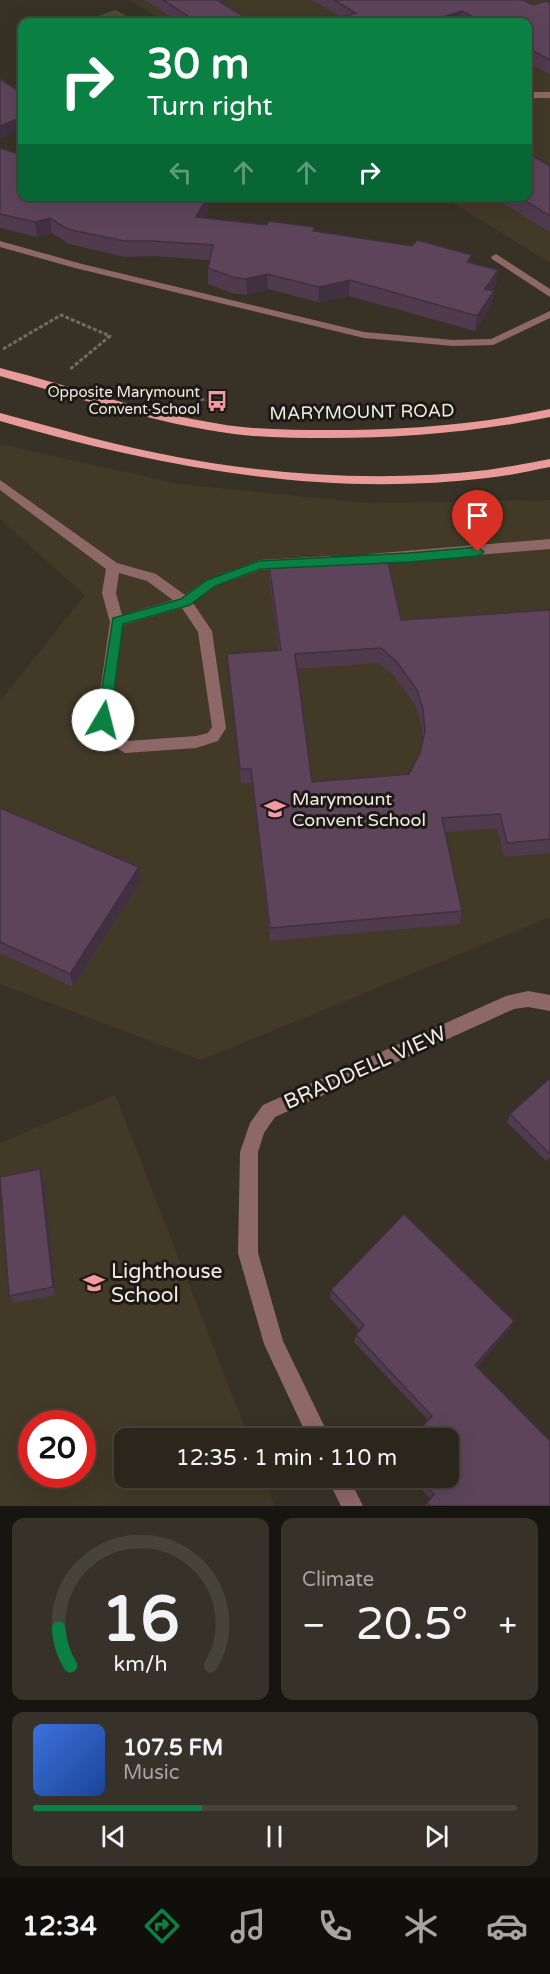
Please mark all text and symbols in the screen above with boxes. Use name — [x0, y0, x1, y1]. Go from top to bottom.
text: 30 m — [147, 39, 249, 90]
icon: right — [48, 42, 126, 120]
text: Turn right — [147, 90, 273, 123]
icon: left — [164, 156, 197, 189]
icon: ahead — [227, 156, 260, 189]
icon: ahead — [290, 156, 323, 189]
icon: right — [353, 156, 386, 189]
place label: Opposite Marymount Convent School — [48, 383, 200, 418]
bus stop icon: Opposite Marymount Convent School — [205, 389, 229, 413]
street label: MARYMOUNT ROAD — [269, 399, 455, 425]
pin — [452, 490, 503, 552]
icon: arrive — [461, 499, 494, 532]
position arrow — [71, 688, 135, 752]
place label: Marymount Convent School — [292, 788, 426, 831]
school or university icon: Marymount Convent School — [263, 797, 287, 821]
street label: BRADDELL VIEW — [280, 1021, 450, 1115]
place label: Lighthouse School — [111, 1259, 223, 1308]
school or university icon: Lighthouse School — [82, 1271, 106, 1295]
speed limit sign: 20 — [18, 1410, 96, 1488]
text: 12:35 · 1 min · 110 m — [176, 1445, 397, 1471]
text: Climate — [302, 1568, 374, 1592]
text: 16 — [101, 1583, 180, 1658]
text: 20.5° — [356, 1598, 468, 1652]
text: − — [302, 1606, 326, 1645]
text: + — [498, 1606, 517, 1645]
text: km/h — [114, 1651, 167, 1677]
text: 107.5 FM — [123, 1735, 223, 1761]
text: Music — [123, 1761, 179, 1785]
icon: previous — [97, 1820, 130, 1853]
icon: pause — [258, 1820, 291, 1853]
icon: next — [420, 1820, 453, 1853]
icon: directions — [141, 1905, 183, 1947]
icon: music — [227, 1905, 269, 1947]
icon: phone — [314, 1905, 356, 1947]
icon: climate — [400, 1905, 442, 1947]
icon: car — [486, 1905, 528, 1947]
text: 12:34 — [22, 1910, 97, 1943]

